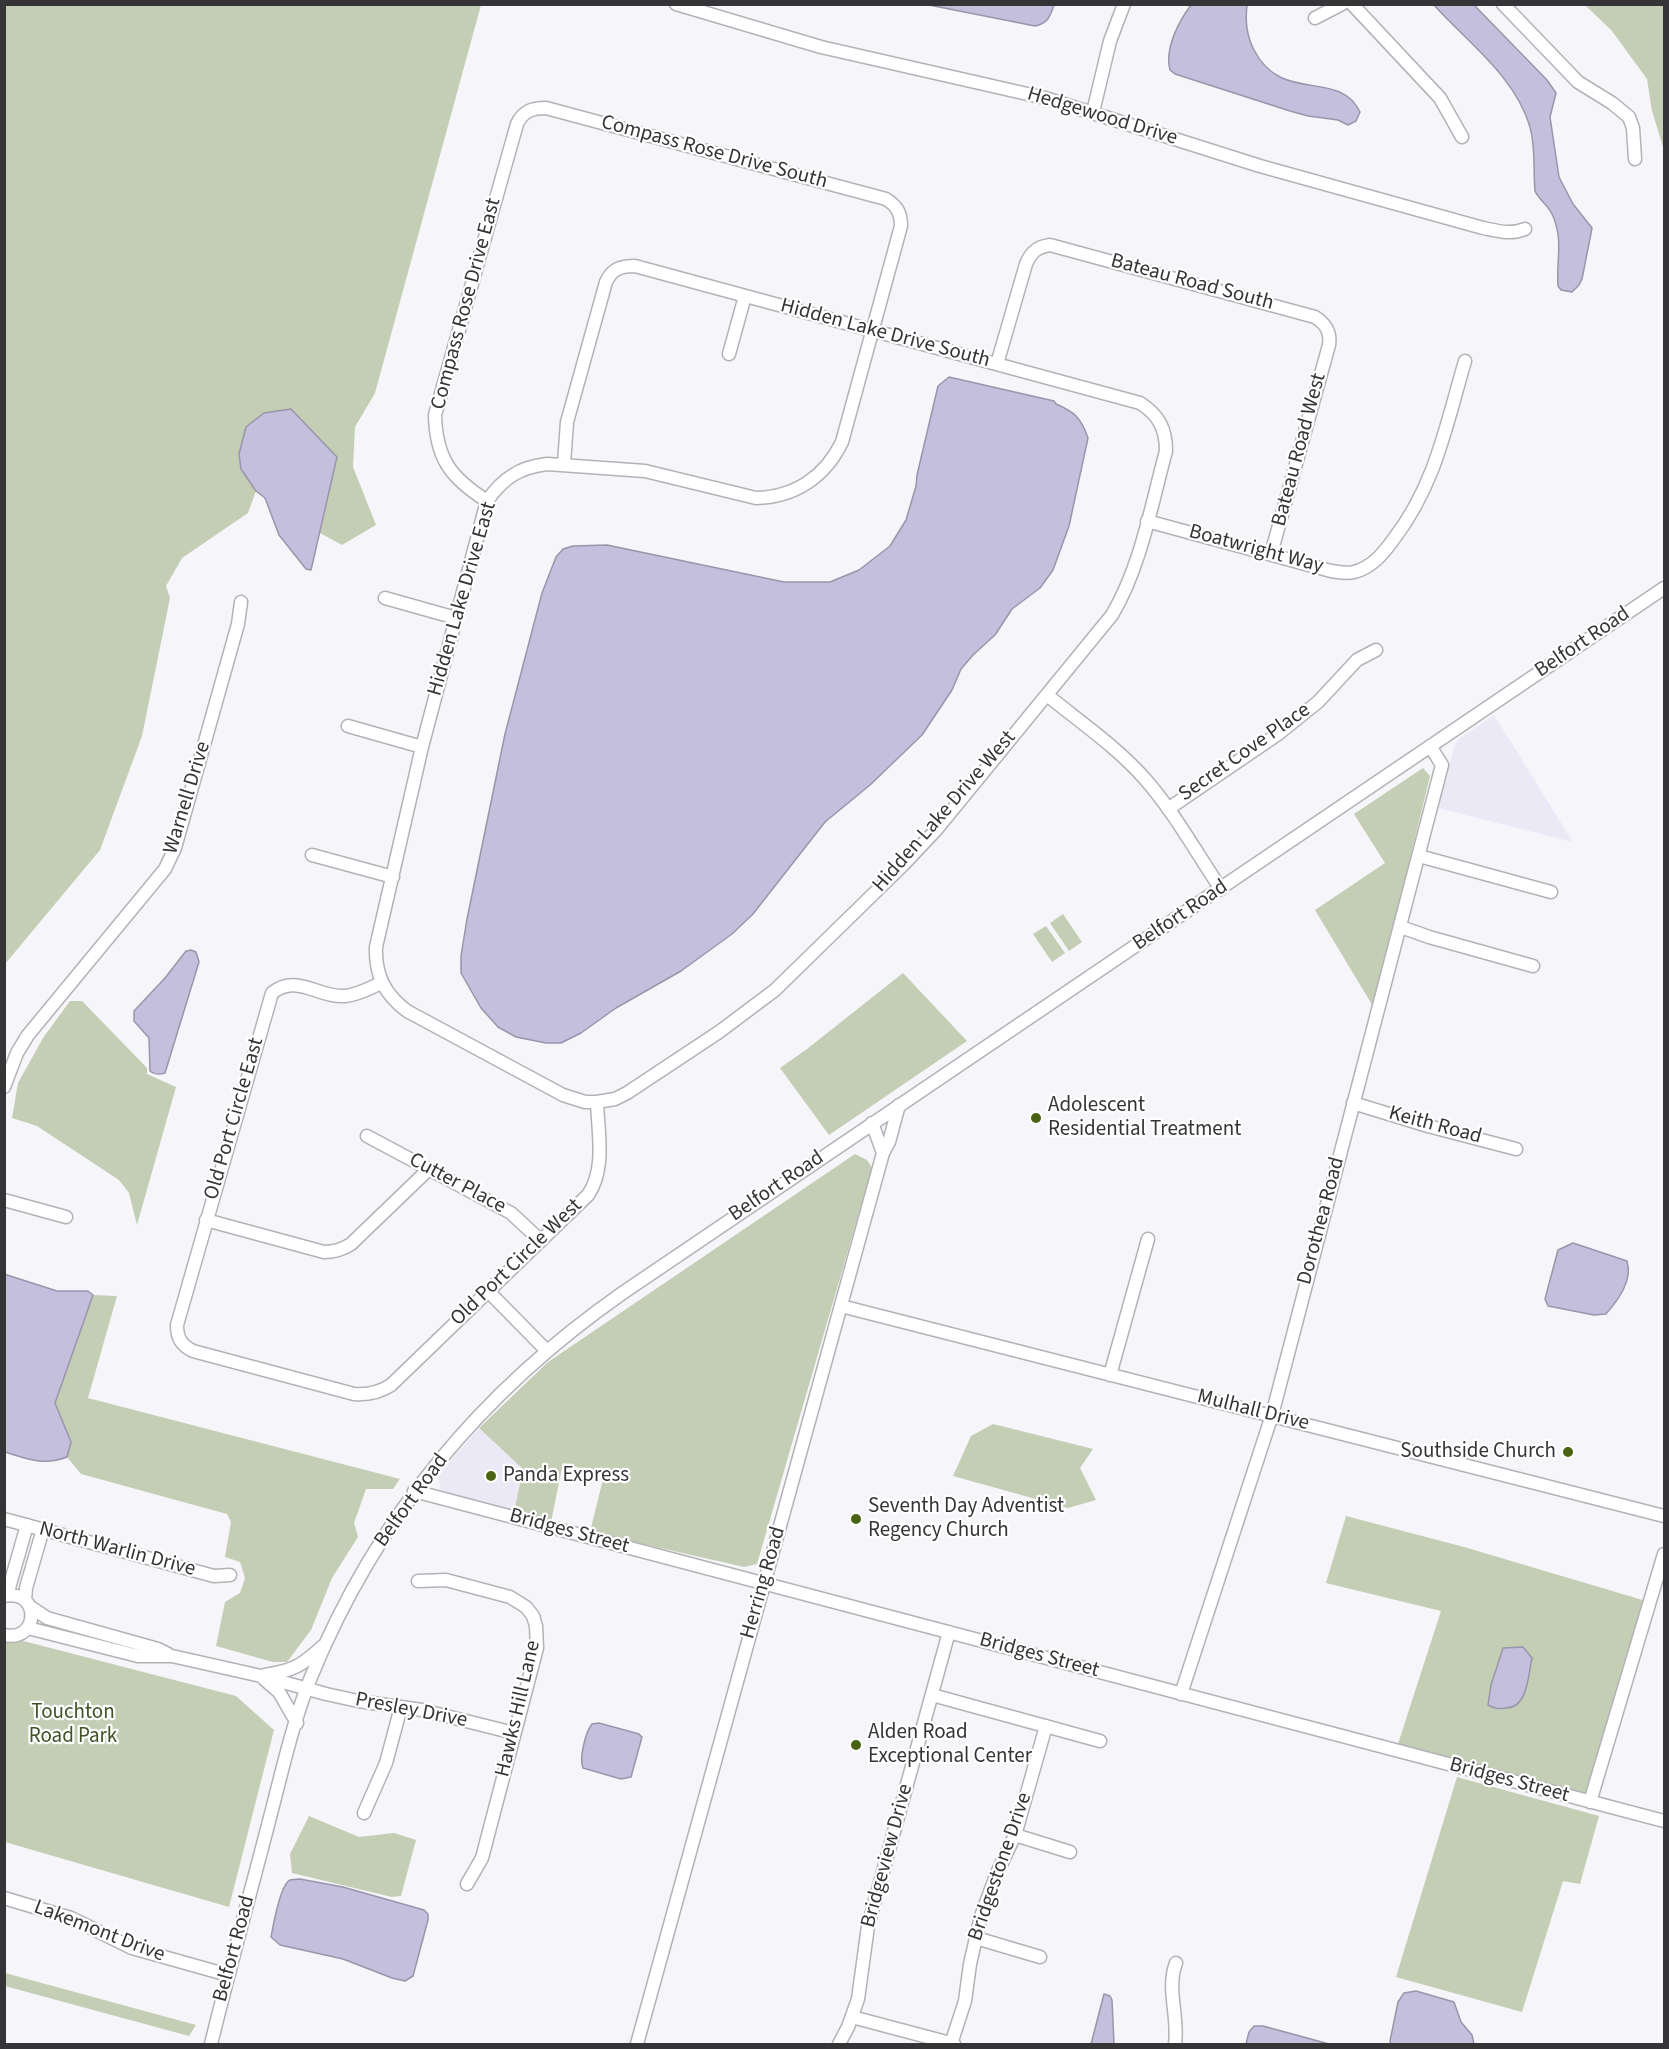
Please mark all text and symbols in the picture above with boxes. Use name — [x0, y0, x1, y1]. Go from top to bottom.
street label: Hedgewood Drive — [1024, 82, 1180, 152]
street label: Compass Rose Drive South — [598, 111, 830, 195]
street label: Compass Rose Drive East — [427, 196, 507, 412]
street label: Bateau Road South — [1108, 249, 1276, 317]
street label: Hidden Lake Drive South — [777, 294, 993, 374]
street label: Bateau Road West — [1267, 371, 1333, 529]
street label: Hidden Lake Drive East — [423, 499, 503, 699]
street label: Boatwright Way — [1186, 520, 1326, 580]
street label: Belfort Road — [1531, 602, 1635, 684]
street label: Secret Cove Place — [1174, 698, 1316, 808]
street label: Hidden Lake Drive West — [868, 726, 1022, 898]
street label: Warnell Drive — [159, 739, 217, 857]
street label: Belfort Road — [1129, 875, 1233, 957]
street label: Old Port Circle East — [200, 1035, 270, 1203]
place label: Adolescent Residential Treatment — [1048, 1093, 1241, 1143]
street label: Keith Road — [1386, 1101, 1484, 1151]
marker: Adolescent Residential Treatment — [1029, 1111, 1043, 1125]
street label: Belfort Road — [725, 1146, 829, 1228]
street label: Cutter Place — [404, 1148, 510, 1220]
street label: Dorothea Road — [1293, 1155, 1351, 1287]
street label: Old Port Circle West — [446, 1194, 588, 1332]
street label: Mulhall Drive — [1194, 1385, 1312, 1437]
place label: Southside Church — [1400, 1439, 1556, 1465]
marker: Southside Church — [1561, 1445, 1575, 1459]
street label: Belfort Road — [370, 1449, 454, 1553]
place label: Panda Express — [503, 1463, 629, 1489]
marker: Panda Express — [484, 1469, 498, 1483]
place label: Seventh Day Adventist Regency Church — [868, 1494, 1064, 1544]
street label: Bridges Street — [506, 1504, 632, 1560]
marker: Seventh Day Adventist Regency Church — [849, 1512, 863, 1526]
street label: North Warlin Drive — [36, 1517, 198, 1583]
street label: Herring Road — [736, 1524, 792, 1642]
street label: Bridges Street — [976, 1628, 1102, 1684]
street label: Hawks Hill Lane — [491, 1638, 547, 1780]
street label: Presley Drive — [353, 1688, 469, 1734]
park label: Touchton Road Park — [29, 1700, 117, 1750]
place label: Alden Road Exceptional Center — [868, 1720, 1032, 1770]
marker: Alden Road Exceptional Center — [849, 1738, 863, 1752]
street label: Bridges Street — [1446, 1753, 1572, 1809]
street label: Bridgeview Drive — [857, 1781, 919, 1931]
street label: Bridgestone Drive — [964, 1789, 1038, 1945]
street label: Belfort Road — [209, 1893, 261, 2005]
street label: Lakemont Drive — [30, 1895, 168, 1969]

